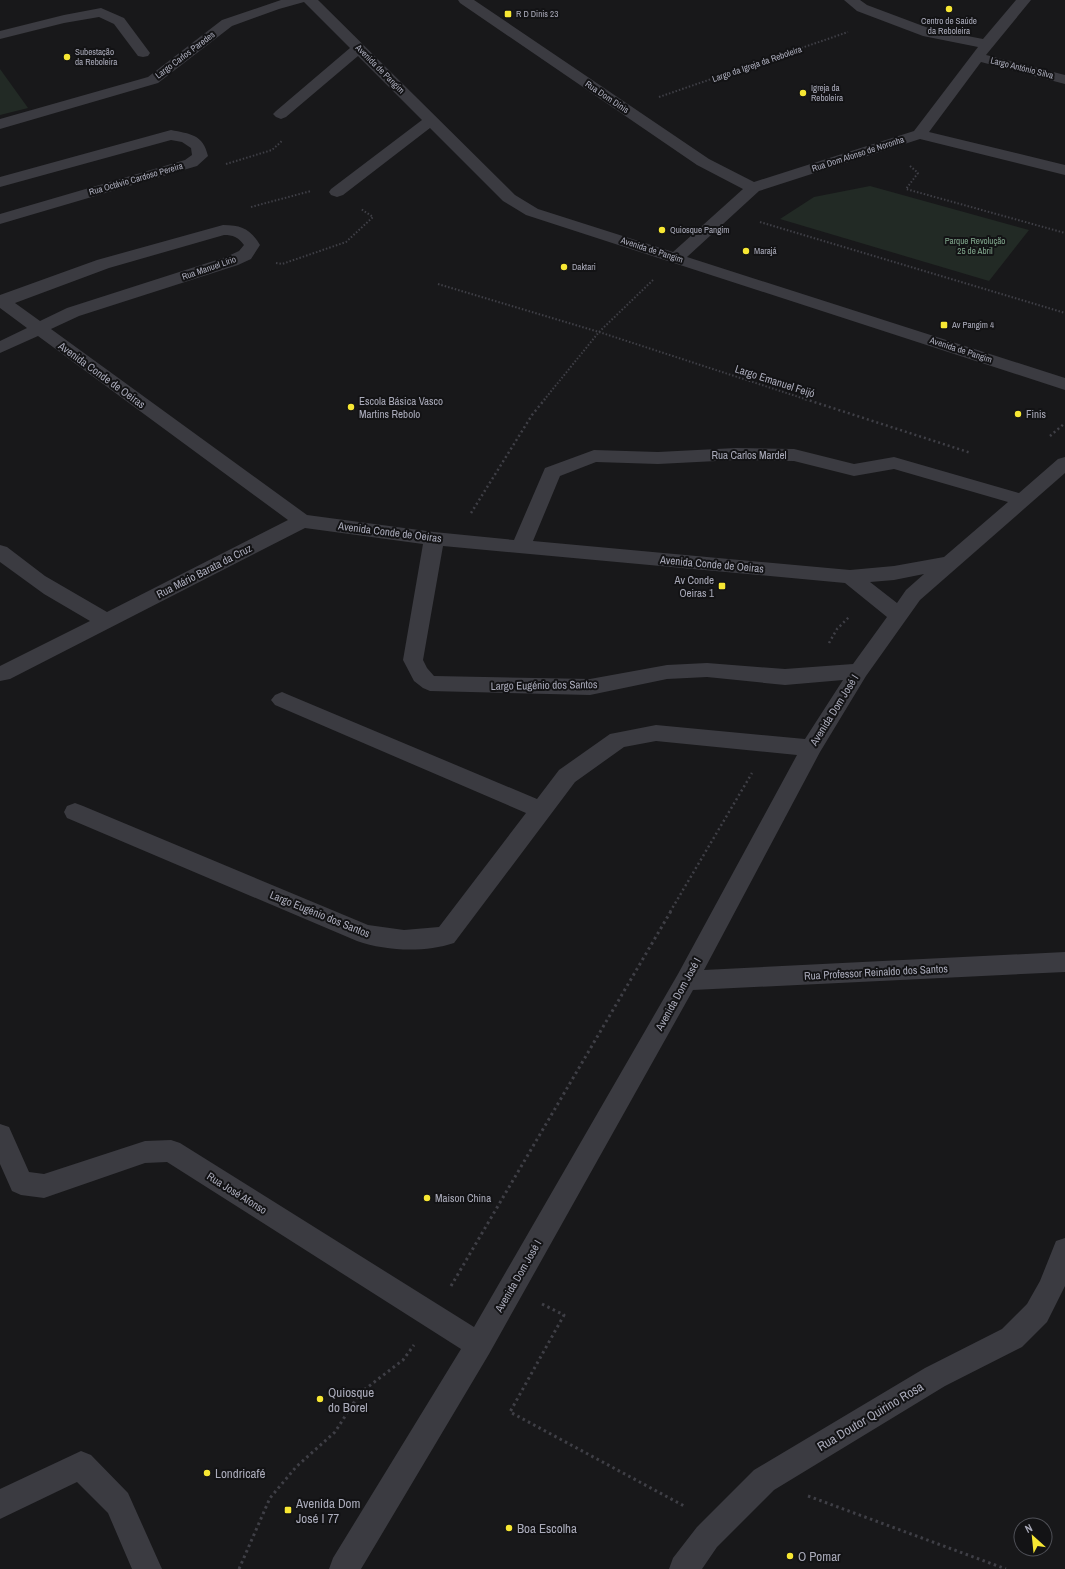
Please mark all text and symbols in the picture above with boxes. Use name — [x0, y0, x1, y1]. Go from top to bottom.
marker: Centro de Saúde da Reboleira — [944, 4, 954, 14]
place label: R D Dinis 23 — [516, 8, 558, 20]
marker: R D Dinis 23 — [503, 9, 513, 19]
place label: Centro de Saúde da Reboleira — [921, 15, 977, 37]
street label: Largo Carlos Paredes — [153, 28, 218, 81]
street label: Avenida de Pangim — [352, 41, 407, 96]
street label: Largo da Igreja da Reboleira — [711, 43, 803, 85]
place label: Subestação da Reboleira — [75, 46, 117, 68]
marker: Subestação da Reboleira — [62, 52, 72, 62]
street label: Largo António Silva — [989, 54, 1055, 82]
street label: Rua Dom Dinis — [583, 78, 632, 116]
place label: Igreja da Reboleira — [811, 82, 843, 104]
marker: Igreja da Reboleira — [798, 88, 808, 98]
street label: Rua Dom Afonso de Noronha — [810, 133, 906, 175]
street label: Rua Octávio Cardoso Pereira — [88, 160, 184, 198]
place label: Quiosque Pangim — [670, 224, 730, 236]
marker: Quiosque Pangim — [657, 225, 667, 235]
street label: Avenida de Pangim — [618, 234, 685, 266]
park label: Parque Revolução 25 de Abril — [945, 235, 1005, 257]
place label: Marajá — [754, 245, 777, 257]
marker: Marajá — [741, 246, 751, 256]
street label: Rua Manuel Lírio — [180, 253, 238, 283]
place label: Daktari — [572, 261, 596, 273]
marker: Daktari — [559, 262, 569, 272]
place label: Av Pangim 4 — [951, 319, 994, 331]
marker: Av Pangim 4 — [939, 320, 949, 330]
street label: Avenida de Pangim — [927, 334, 994, 366]
street label: Avenida Conde de Oeiras — [55, 338, 149, 412]
street label: Largo Emanuel Feijó — [733, 361, 817, 401]
place label: Escola Básica Vasco Martins Rebolo — [359, 394, 443, 421]
marker: Escola Básica Vasco Martins Rebolo — [346, 402, 356, 412]
place label: Finis — [1026, 407, 1047, 421]
marker: Finis — [1013, 409, 1023, 419]
street label: Rua Carlos Mardel — [711, 448, 787, 462]
street label: Avenida Conde de Oeiras — [336, 519, 443, 545]
street label: Rua Mário Barata da Cruz — [154, 541, 255, 601]
street label: Avenida Conde de Oeiras — [659, 552, 765, 576]
place label: Av Conde Oeiras 1 — [674, 573, 714, 600]
marker: Av Conde Oeiras 1 — [717, 581, 727, 591]
street label: Avenida Dom José I — [806, 672, 861, 749]
street label: Largo Eugénio dos Santos — [490, 677, 598, 693]
street label: Largo Eugénio dos Santos — [268, 888, 373, 941]
street label: Avenida Dom José I — [652, 955, 704, 1034]
street label: Rua Professor Reinaldo dos Santos — [804, 961, 949, 983]
street label: Rua José Afonso — [204, 1169, 270, 1217]
place label: Maison China — [435, 1191, 491, 1205]
marker: Maison China — [422, 1193, 432, 1203]
street label: Avenida Dom José I — [491, 1237, 544, 1315]
street label: Rua Doutor Quirino Rosa — [814, 1378, 927, 1455]
place label: Quiosque do Borel — [328, 1384, 374, 1416]
marker: Quiosque do Borel — [315, 1394, 325, 1404]
place label: Londricafé — [215, 1465, 265, 1482]
marker: Londricafé — [202, 1468, 212, 1478]
place label: Avenida Dom José I 77 — [295, 1495, 361, 1527]
marker: Avenida Dom José I 77 — [283, 1505, 293, 1515]
north arrow — [1013, 1517, 1053, 1557]
place label: Boa Escolha — [517, 1520, 577, 1537]
text: N — [1022, 1520, 1035, 1536]
marker: Boa Escolha — [504, 1523, 514, 1533]
place label: O Pomar — [798, 1548, 841, 1565]
marker: O Pomar — [785, 1551, 795, 1561]

